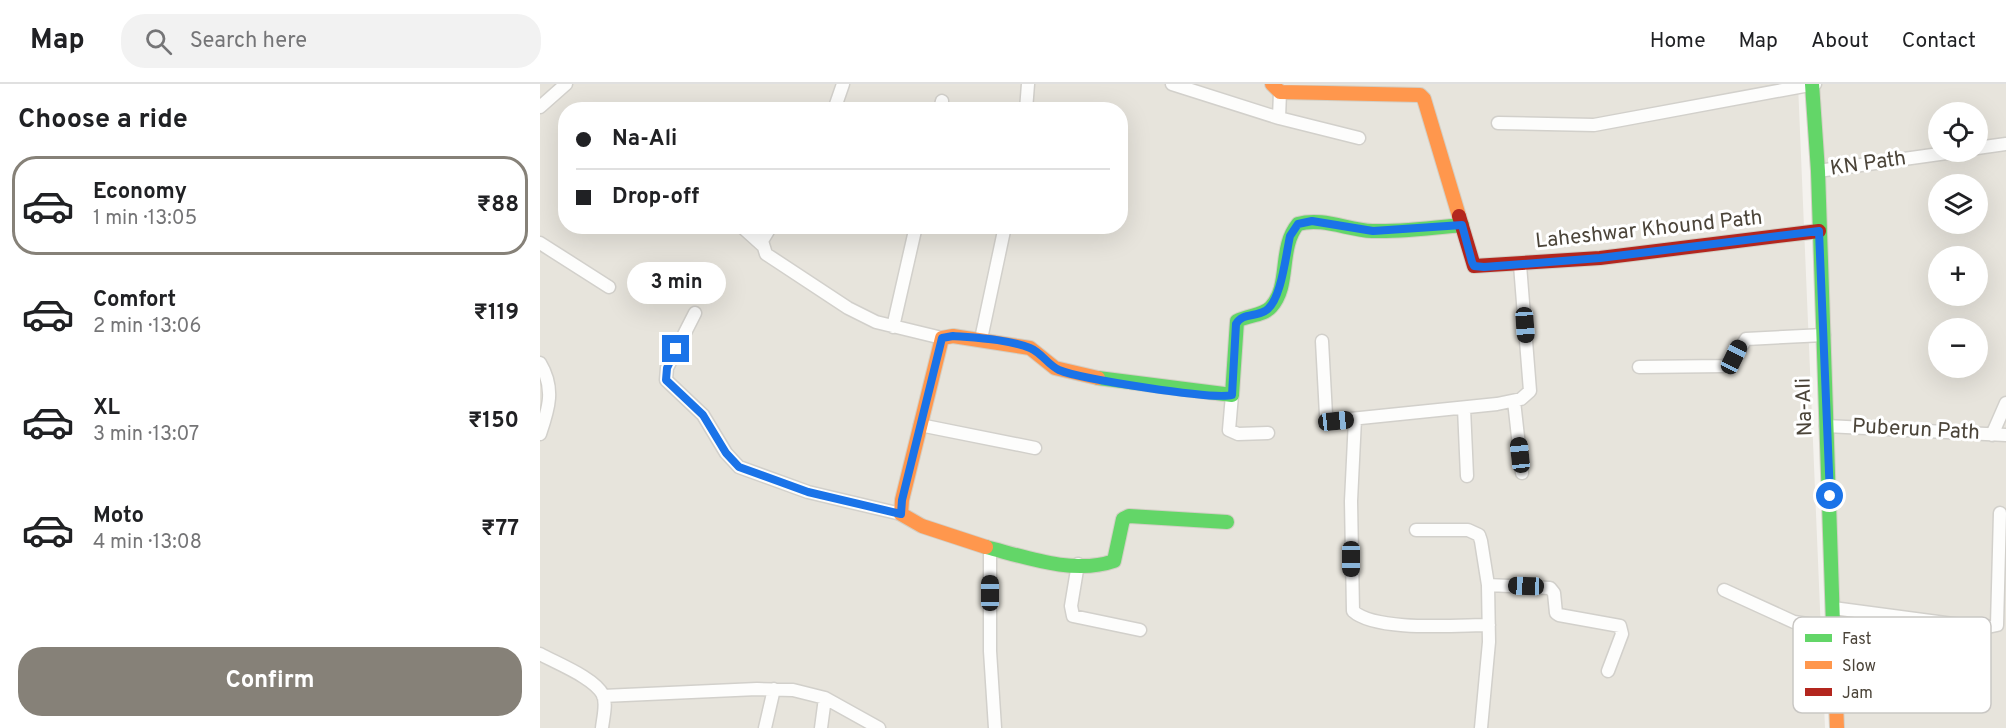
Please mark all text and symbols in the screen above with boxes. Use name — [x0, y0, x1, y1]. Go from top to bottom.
search box — [121, 14, 541, 68]
text: Map — [30, 23, 85, 59]
icon: search — [142, 25, 175, 58]
text: Search here — [190, 28, 307, 55]
text: Home — [1650, 28, 1706, 55]
text: Map — [1739, 28, 1778, 55]
text: About — [1811, 28, 1869, 55]
text: Contact — [1902, 28, 1976, 55]
map controls — [1928, 102, 1988, 378]
button: locate — [1928, 102, 1988, 162]
text: Choose a ride — [18, 103, 188, 137]
text: Na-Ali — [612, 126, 677, 153]
street label: KN Path — [1828, 145, 1908, 183]
button: layers — [1928, 174, 1988, 234]
icon: car — [21, 179, 75, 233]
text: Economy — [93, 179, 187, 206]
text: Drop-off — [612, 184, 699, 211]
text: ₹88 — [477, 192, 519, 219]
street label: Laheshwar Khound Path — [1534, 205, 1764, 255]
text: 1 min · 13:05 — [93, 206, 197, 232]
button: + — [1928, 246, 1988, 306]
callout: 3 min — [626, 262, 726, 304]
text: 3 min — [650, 270, 703, 296]
icon: car — [21, 287, 75, 341]
text: Comfort — [93, 287, 176, 314]
text: ₹119 — [473, 300, 519, 327]
car — [1515, 306, 1535, 344]
text: 2 min · 13:06 — [93, 314, 201, 340]
button: − — [1928, 318, 1988, 378]
route end — [662, 335, 689, 362]
car — [1718, 337, 1750, 377]
street label: Na-Ali — [1790, 377, 1820, 437]
icon: car — [21, 395, 75, 449]
text: XL — [93, 395, 120, 422]
text: ₹150 — [468, 408, 519, 435]
car — [1317, 410, 1355, 432]
street label: Puberun Path — [1851, 413, 1981, 447]
text: 3 min · 13:07 — [93, 422, 199, 448]
car — [1509, 436, 1531, 474]
route start — [1816, 482, 1843, 509]
icon: car — [21, 503, 75, 557]
text: Moto — [93, 503, 144, 530]
text: ₹77 — [481, 516, 519, 543]
text: 4 min · 13:08 — [93, 530, 202, 556]
car — [1342, 541, 1360, 577]
car — [981, 575, 999, 611]
car — [1508, 576, 1544, 596]
legend — [1793, 617, 1991, 713]
text: Fast — [1842, 630, 1872, 650]
button: Confirm — [18, 647, 522, 716]
text: Slow — [1842, 657, 1876, 677]
text: Jam — [1842, 684, 1873, 704]

